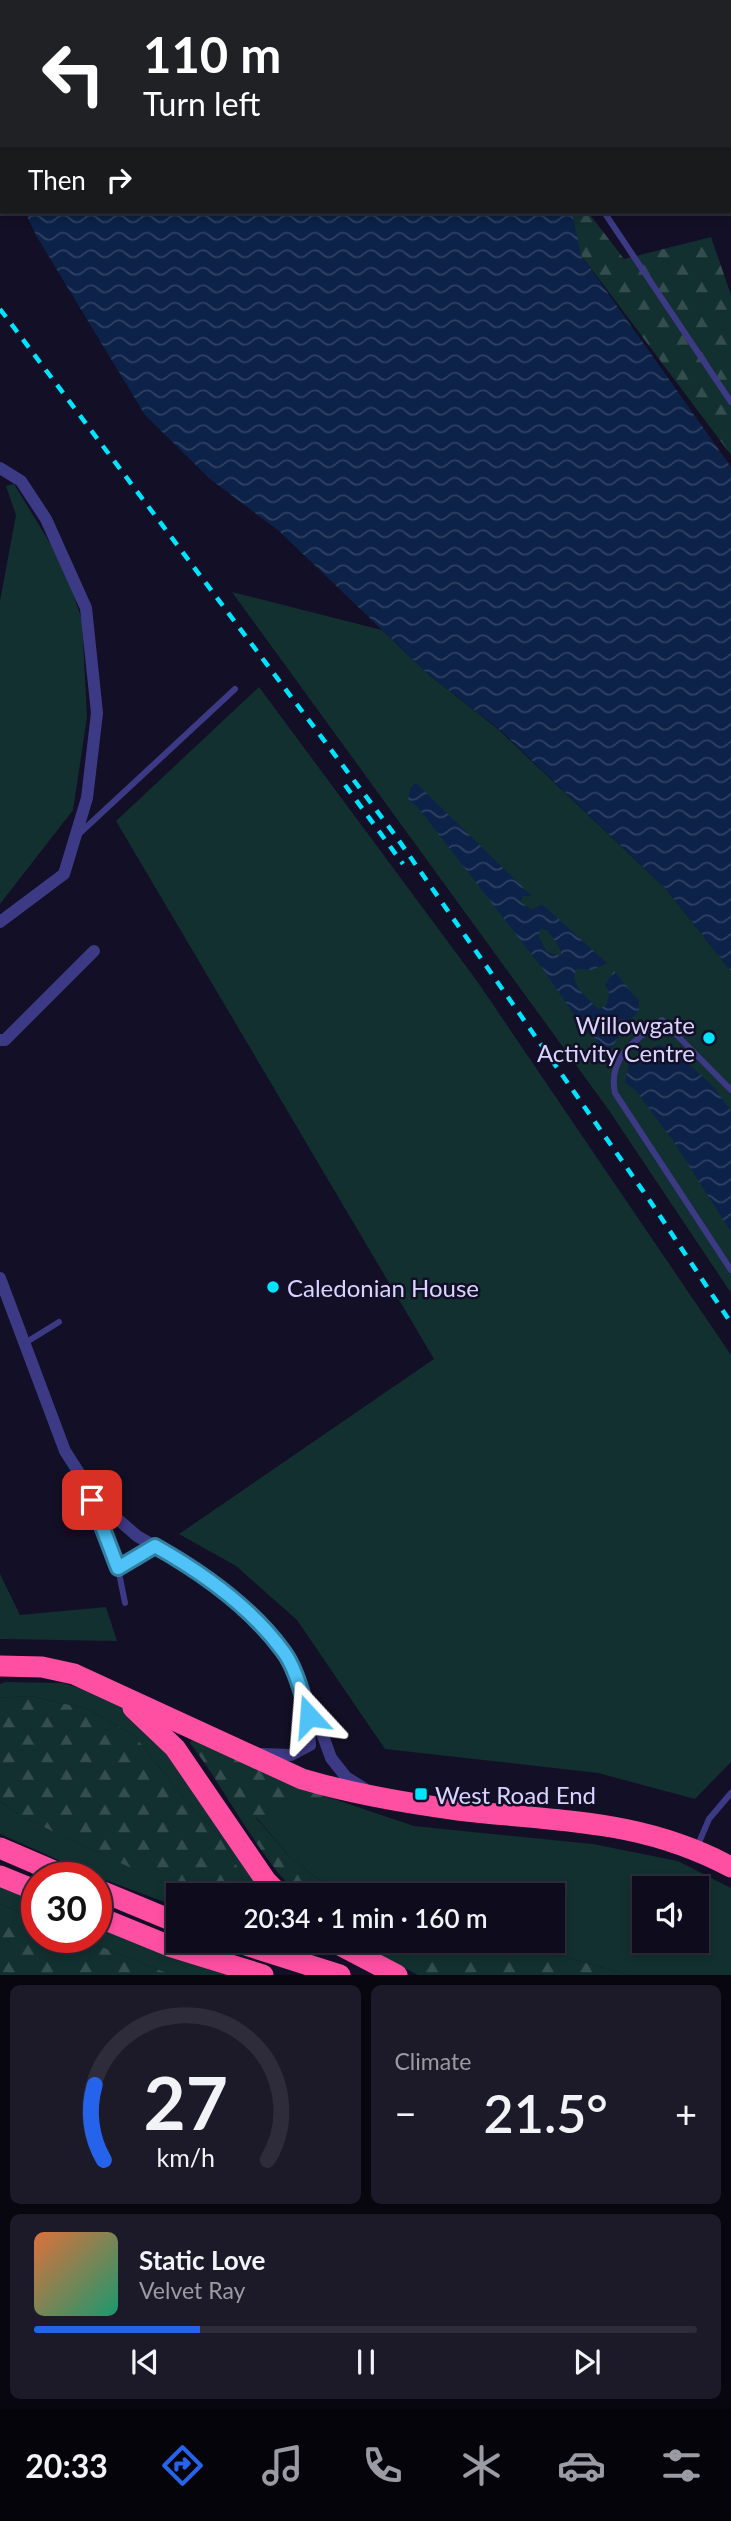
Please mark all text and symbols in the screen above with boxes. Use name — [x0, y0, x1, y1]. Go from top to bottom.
text: 110 m — [143, 25, 281, 83]
icon: left — [28, 28, 119, 119]
text: Turn left — [143, 84, 260, 123]
icon: right — [100, 161, 138, 199]
text: Then — [28, 164, 86, 196]
place label: Willowgate Activity Centre — [537, 1010, 695, 1067]
marker: Willowgate Activity Centre — [701, 1030, 717, 1046]
place label: Caledonian House — [287, 1273, 479, 1302]
marker: Caledonian House — [265, 1279, 281, 1295]
pin — [62, 1470, 122, 1530]
icon: arrive — [73, 1481, 111, 1519]
position arrow — [272, 1679, 346, 1753]
place label: West Road End — [435, 1780, 596, 1809]
marker: West Road End — [413, 1786, 429, 1802]
speed limit sign: 30 — [21, 1862, 112, 1953]
map controls — [632, 1876, 709, 1953]
button: sound — [632, 1876, 709, 1953]
text: 20:34 · 1 min · 160 m — [243, 1902, 488, 1934]
text: Climate — [395, 2047, 471, 2075]
text: 27 — [143, 2059, 227, 2147]
text: 21.5° — [484, 2082, 608, 2144]
text: − — [395, 2090, 417, 2136]
text: + — [675, 2090, 697, 2136]
text: km/h — [156, 2142, 215, 2172]
text: Static Love — [139, 2244, 266, 2276]
text: Velvet Ray — [139, 2276, 245, 2304]
icon: previous — [126, 2343, 164, 2381]
icon: pause — [347, 2343, 385, 2381]
icon: next — [568, 2343, 606, 2381]
icon: directions — [158, 2441, 207, 2490]
icon: music — [258, 2441, 307, 2490]
icon: phone — [358, 2441, 407, 2490]
icon: climate — [457, 2441, 506, 2490]
icon: car — [557, 2441, 606, 2490]
icon: filters — [657, 2441, 706, 2490]
text: 20:33 — [25, 2446, 108, 2485]

